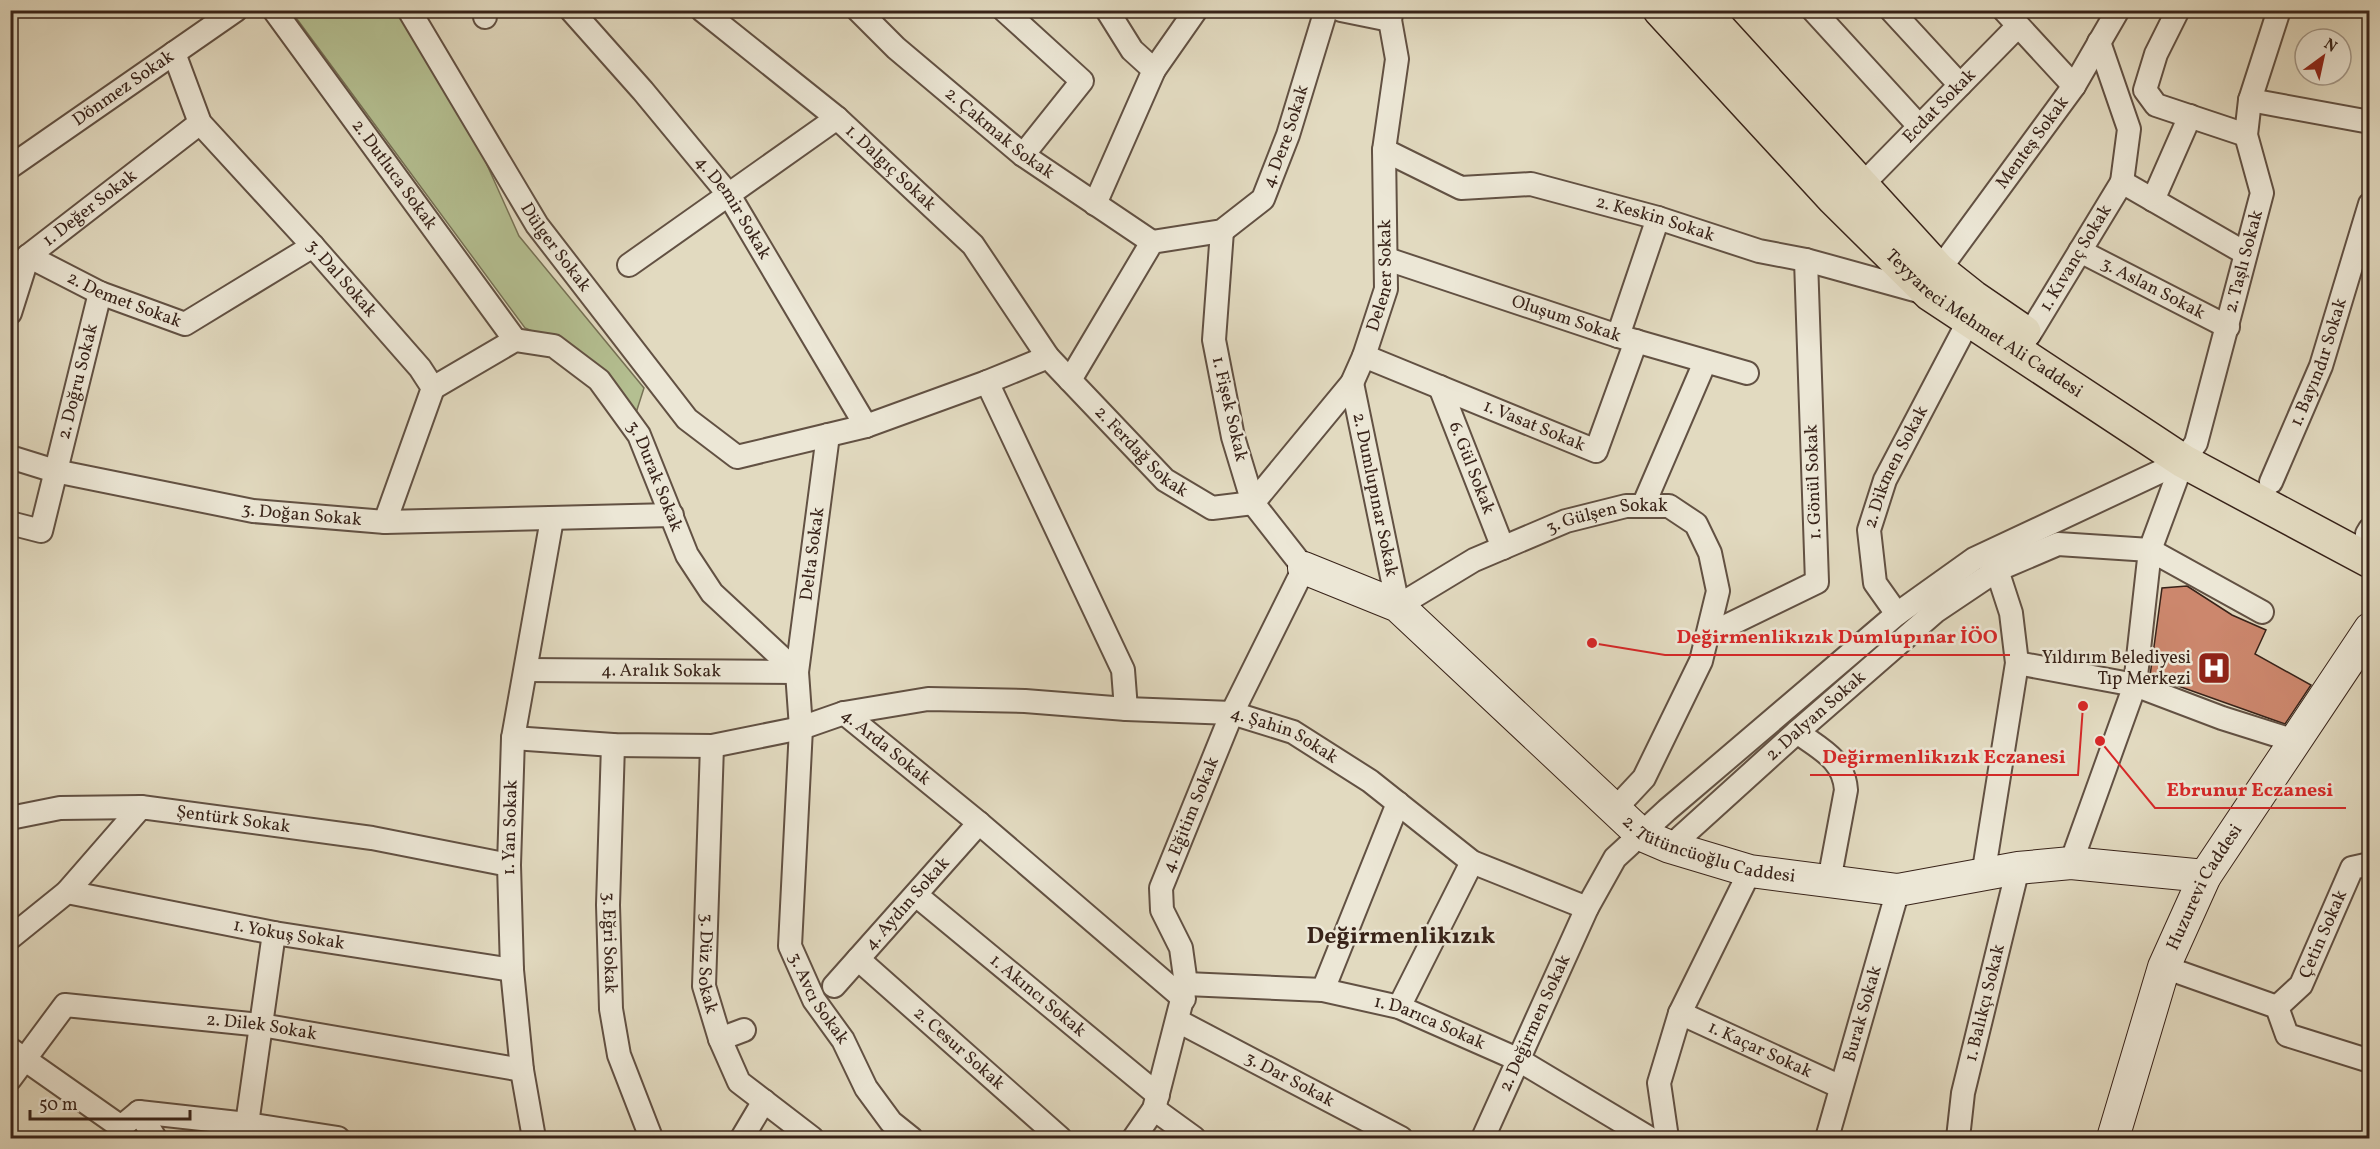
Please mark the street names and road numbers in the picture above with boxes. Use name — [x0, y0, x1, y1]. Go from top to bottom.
street label: Dönmez Sokak — [68, 44, 179, 132]
street label: Ecdat Sokak — [1897, 63, 1982, 149]
street label: 2. Çakmak Sokak — [939, 82, 1059, 185]
street label: 4. Dere Sokak — [1256, 82, 1315, 192]
street label: Menteş Sokak — [1990, 91, 2075, 194]
street label: 2. Dutluca Sokak — [346, 114, 443, 235]
street label: 1. Dalgıç Sokak — [839, 119, 942, 217]
street label: 4. Demir Sokak — [689, 150, 777, 264]
street label: 1. Değer Sokak — [37, 163, 143, 253]
street label: 2. Keskin Sokak — [1593, 189, 1718, 248]
street label: Dülger Sokak — [514, 198, 597, 297]
street label: 1. Kıvanç Sokak — [2034, 200, 2118, 316]
street label: 2. Taşlı Sokak — [2218, 207, 2269, 316]
street label: Delener Sokak — [1360, 219, 1399, 335]
street label: 3. Dal Sokak — [301, 234, 383, 323]
street label: Teyyareci Mehmet Ali Caddesi — [1880, 244, 2088, 404]
street label: 3. Aslan Sokak — [2096, 251, 2210, 326]
street label: 2. Demet Sokak — [62, 266, 185, 334]
street label: Oluşum Sokak — [1508, 289, 1625, 349]
street label: 1. Bayındır Sokak — [2284, 295, 2353, 431]
street label: 2. Doğru Sokak — [52, 321, 105, 442]
street label: 1. Fişek Sokak — [1205, 354, 1253, 464]
street label: 1. Vasat Sokak — [1479, 394, 1589, 458]
street label: 2. Ferdağ Sokak — [1088, 400, 1193, 504]
street label: 2. Dikmen Sokak — [1858, 401, 1935, 532]
street label: 2. Dumlupınar Sokak — [1346, 410, 1404, 579]
street label: 3. Durak Sokak — [620, 416, 689, 536]
street label: 6. Gül Sokak — [1442, 418, 1501, 518]
street label: 1. Gönül Sokak — [1799, 424, 1829, 540]
street label: 3. Gülşen Sokak — [1542, 493, 1668, 541]
street label: 3. Doğan Sokak — [239, 497, 363, 533]
street label: Delta Sokak — [794, 506, 831, 602]
street label: 4. Aralık Sokak — [601, 658, 721, 684]
street label: 2. Dalyan Sokak — [1760, 665, 1871, 767]
street label: 4. Şahin Sokak — [1227, 701, 1343, 770]
street label: 4. Arda Sokak — [836, 703, 936, 792]
street label: 4. Eğitim Sokak — [1156, 753, 1225, 877]
street label: 1. Yan Sokak — [496, 779, 524, 876]
street label: Şentürk Sokak — [175, 799, 292, 839]
street label: 2. Tütüncüoğlu Caddesi — [1616, 810, 1797, 889]
street label: Huzurevi Caddesi — [2161, 819, 2249, 954]
street label: 4. Aydın Sokak — [859, 851, 956, 956]
street label: Çetin Sokak — [2293, 886, 2354, 982]
street label: 3. Eğri Sokak — [595, 892, 623, 994]
street label: 1. Yokuş Sokak — [231, 913, 347, 956]
street label: 3. Düz Sokak — [692, 913, 724, 1017]
street label: 1. Balıkçı Sokak — [1959, 941, 2011, 1064]
street label: 1. Akıncı Sokak — [984, 948, 1092, 1043]
street label: 3. Avcı Sokak — [782, 949, 855, 1050]
street label: 2. Değirmen Sokak — [1493, 950, 1577, 1096]
street label: Burak Sokak — [1837, 963, 1888, 1065]
street label: 1. Darıca Sokak — [1372, 989, 1490, 1056]
street label: 2. Cesur Sokak — [908, 1001, 1010, 1096]
street label: 2. Dilek Sokak — [205, 1007, 319, 1047]
street label: 1. Kaçar Sokak — [1704, 1015, 1816, 1085]
street label: 3. Dar Sokak — [1240, 1046, 1339, 1114]

